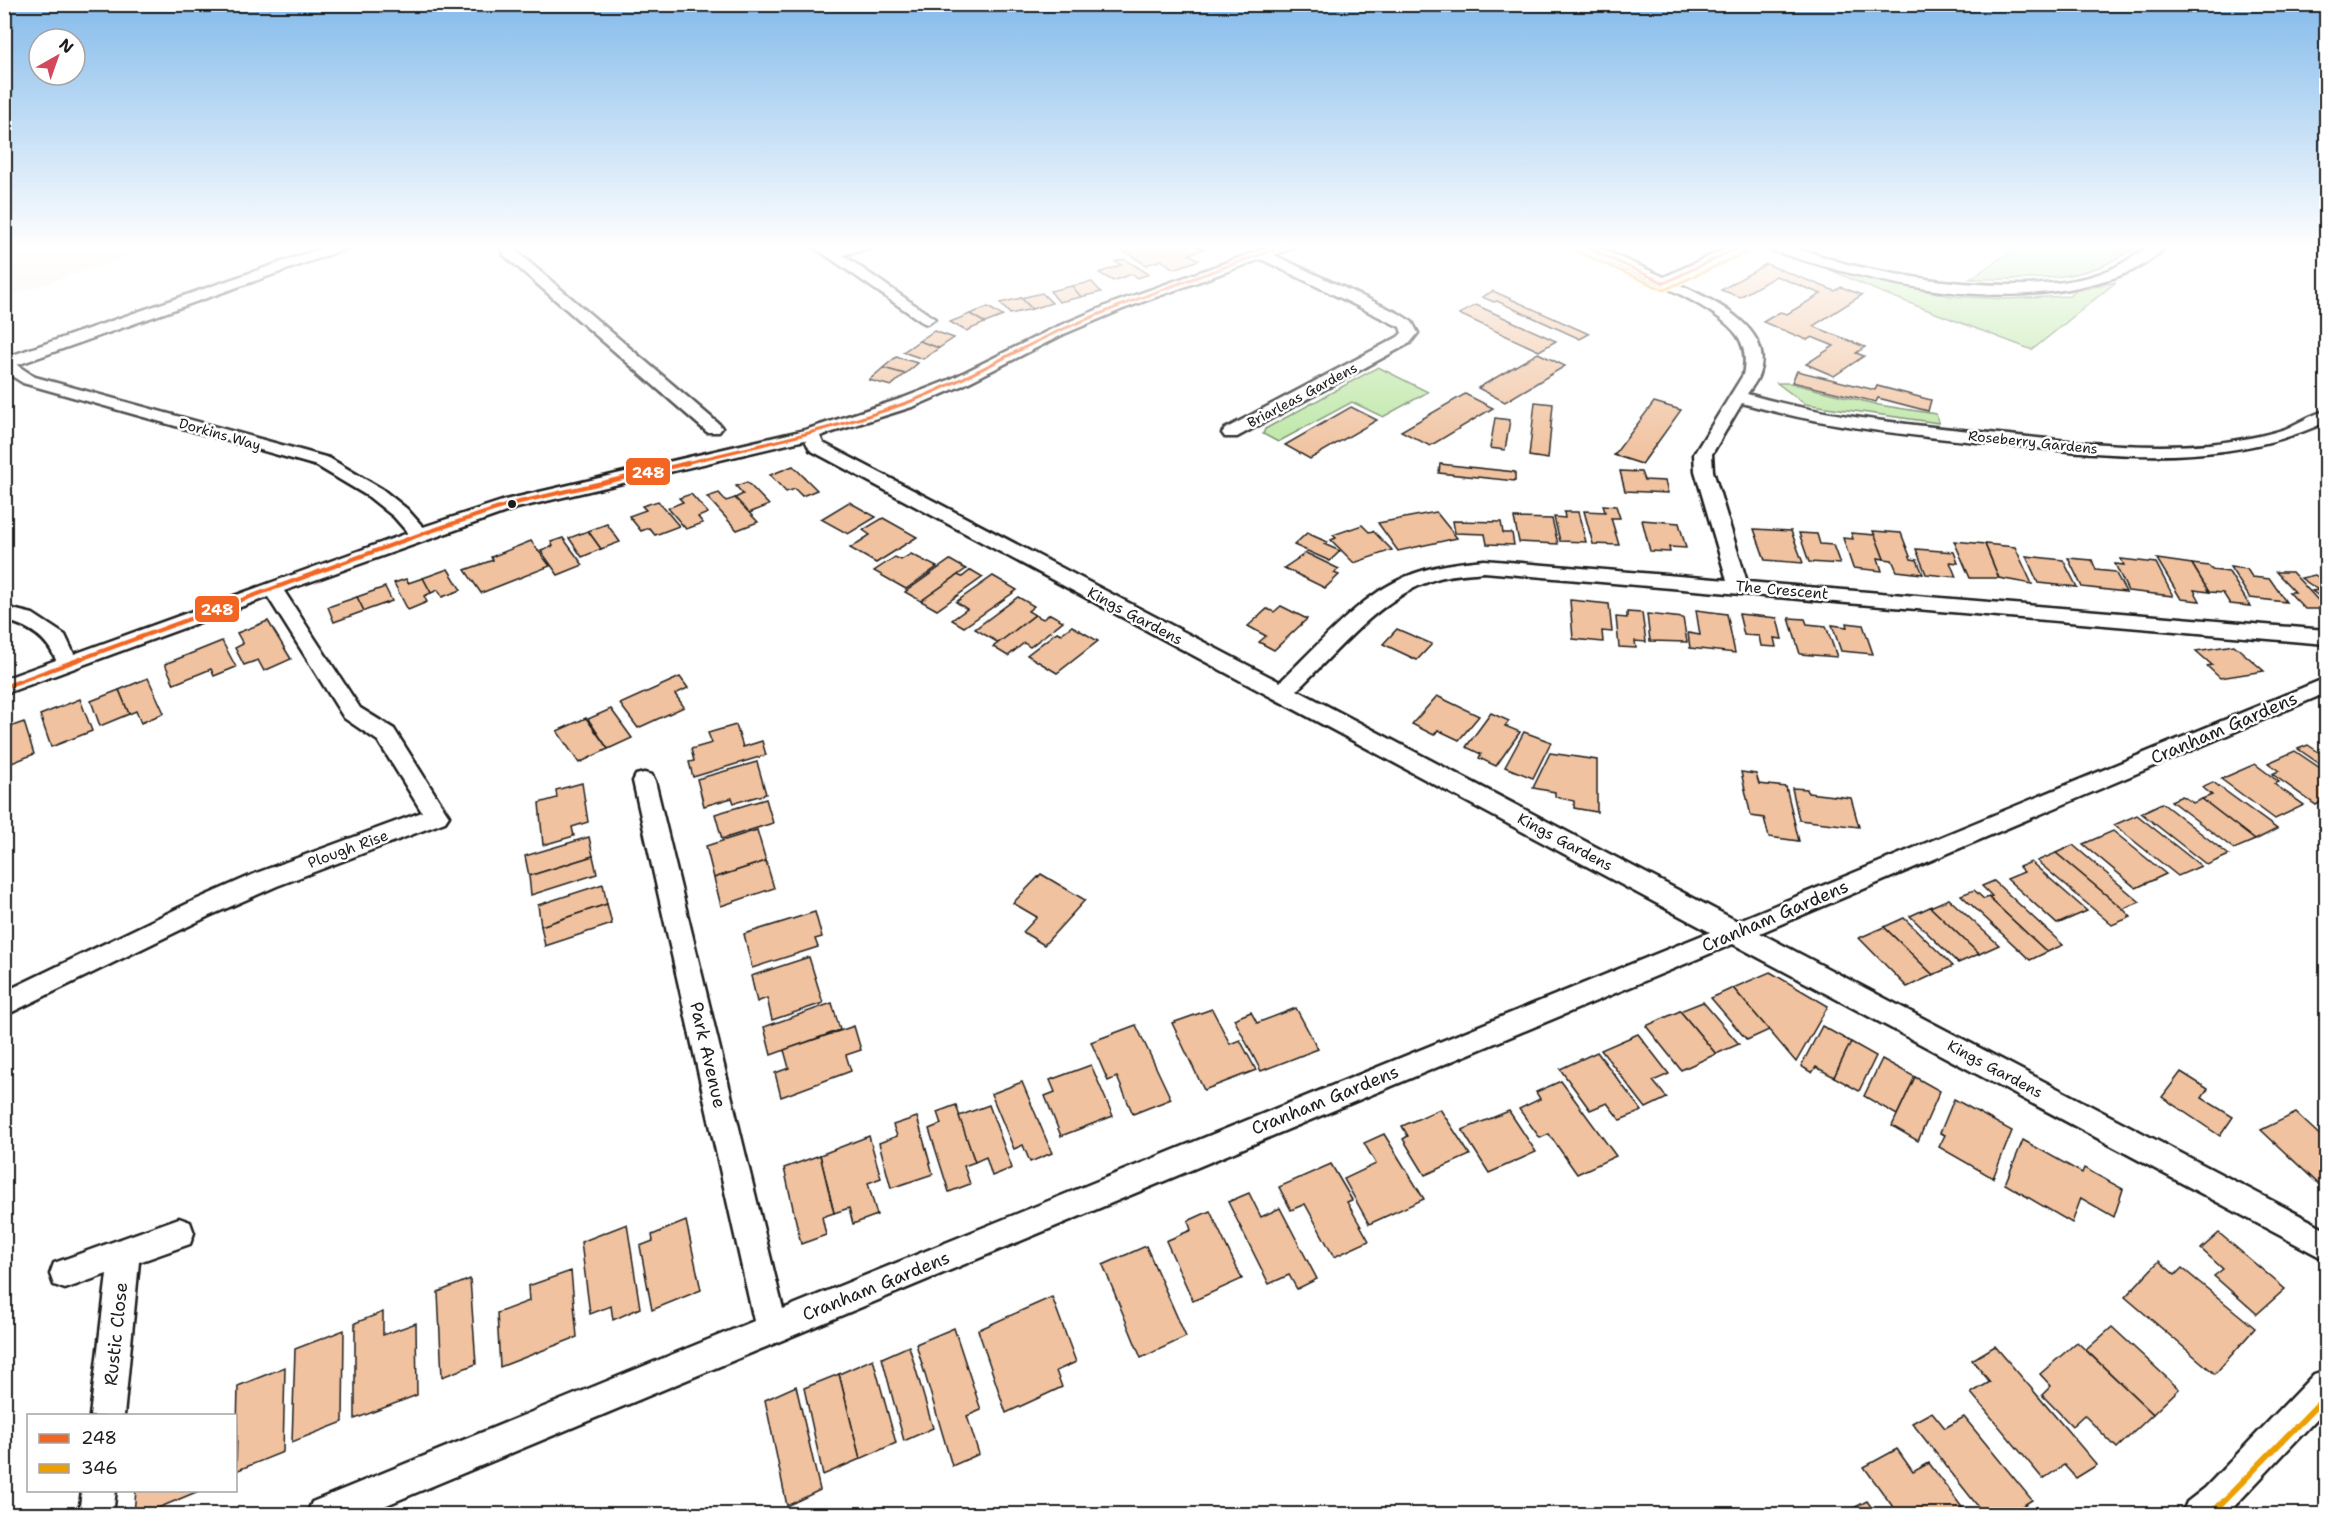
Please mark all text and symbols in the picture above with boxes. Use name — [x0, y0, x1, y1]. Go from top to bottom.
north arrow — [27, 27, 87, 87]
text: N — [55, 34, 78, 58]
street label: Briarleas Gardens — [1244, 358, 1360, 432]
street label: Dorkins Way — [177, 414, 263, 454]
street label: Roseberry Gardens — [1967, 426, 2099, 458]
line badge: 248 — [625, 457, 671, 486]
text: 248 — [632, 462, 664, 483]
unlabelled marker — [506, 498, 518, 510]
street label: The Crescent — [1735, 576, 1829, 604]
street label: Kings Gardens — [1084, 582, 1186, 650]
line badge: 248 — [194, 595, 240, 623]
text: 248 — [201, 599, 233, 620]
street label: Cranham Gardens — [2147, 686, 2301, 770]
street label: Kings Gardens — [1514, 808, 1616, 876]
street label: Plough Rise — [305, 825, 391, 873]
street label: Cranham Gardens — [1698, 874, 1852, 958]
street label: Park Avenue — [684, 1000, 732, 1110]
street label: Kings Gardens — [1944, 1035, 2046, 1103]
street label: Cranham Gardens — [1248, 1059, 1402, 1141]
street label: Cranham Gardens — [799, 1245, 953, 1327]
street label: Rustic Close — [99, 1281, 133, 1387]
legend — [27, 1414, 237, 1492]
text: 248 — [81, 1426, 117, 1450]
text: 346 — [81, 1456, 118, 1480]

